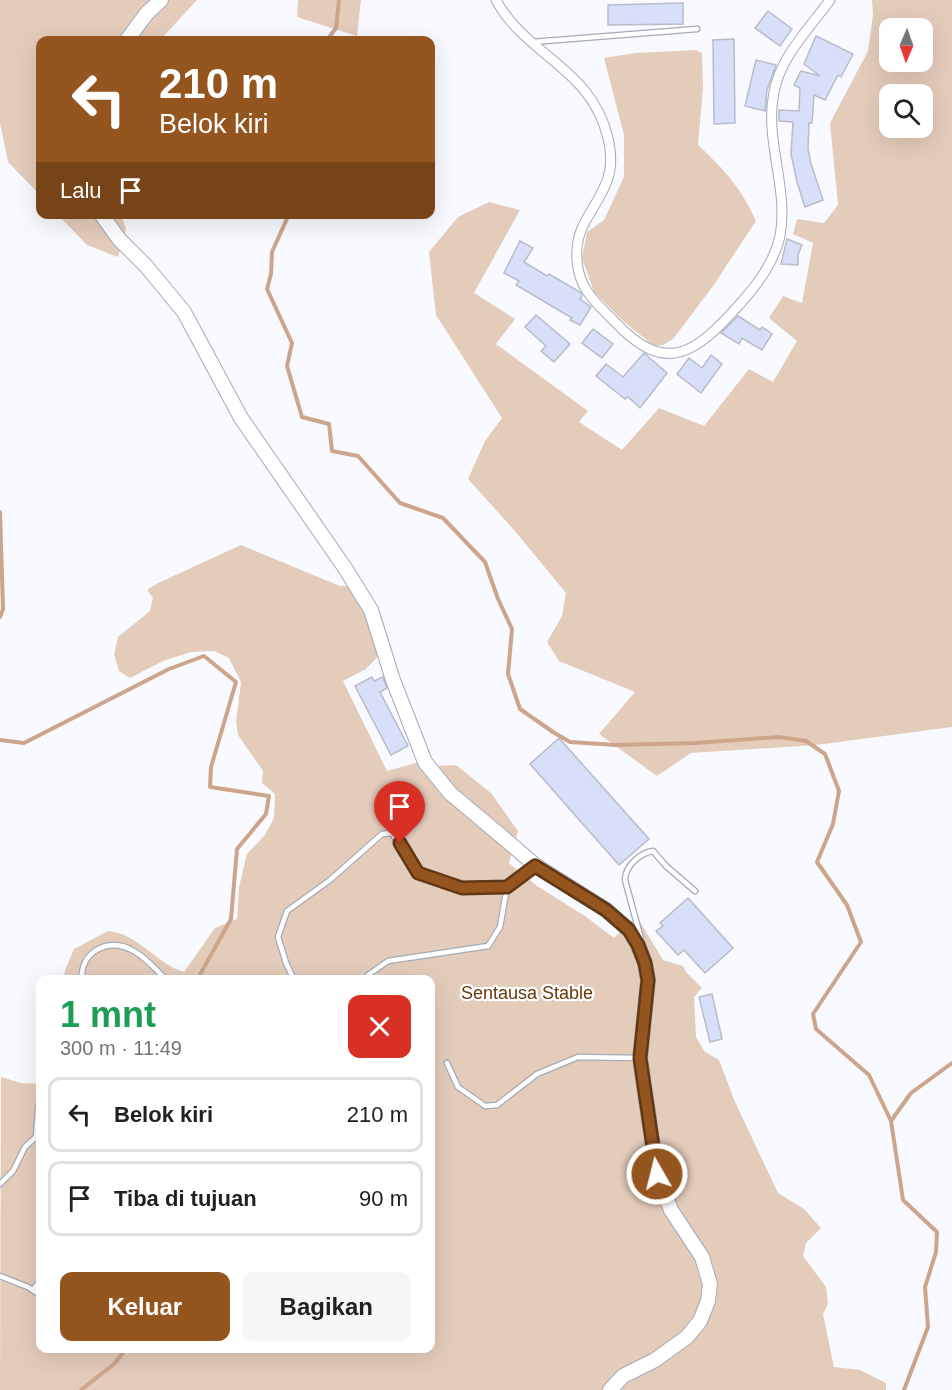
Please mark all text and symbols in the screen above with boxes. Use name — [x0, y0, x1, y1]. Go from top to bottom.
north arrow — [879, 18, 933, 72]
map controls — [879, 18, 933, 138]
icon: left — [60, 60, 138, 138]
text: 210 m — [159, 60, 278, 107]
button: search — [879, 84, 933, 138]
text: Belok kiri — [159, 109, 269, 139]
icon: arrive — [114, 174, 147, 207]
text: Lalu — [60, 178, 102, 203]
pin — [374, 781, 425, 843]
icon: arrive — [383, 790, 416, 823]
park label: Sentausa Stable — [461, 983, 593, 1003]
text: 1 mnt — [60, 994, 156, 1035]
button: close — [348, 995, 411, 1058]
text: 300 m · 11:49 — [60, 1037, 182, 1059]
icon: left — [63, 1098, 96, 1131]
text: Belok kiri — [114, 1102, 213, 1127]
text: 210 m — [347, 1102, 408, 1127]
position arrow — [625, 1142, 689, 1206]
icon: arrive — [63, 1182, 96, 1215]
text: Tiba di tujuan — [114, 1186, 257, 1211]
text: 90 m — [359, 1186, 408, 1211]
button: Keluar — [60, 1272, 230, 1341]
button: Bagikan — [242, 1272, 411, 1341]

